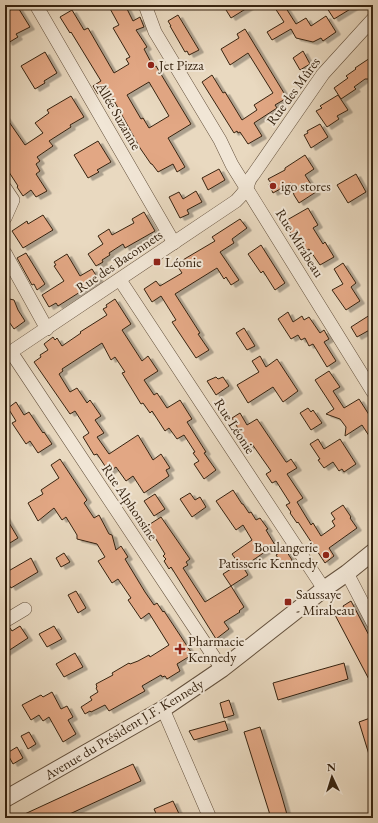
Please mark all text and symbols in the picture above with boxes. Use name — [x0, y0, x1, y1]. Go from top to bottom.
street label: Rue des Mûres — [262, 53, 324, 129]
place label: Jet Pizza — [158, 56, 204, 74]
marker: Jet Pizza — [146, 60, 156, 70]
street label: Allée Suzanne — [92, 78, 146, 153]
place label: igo stores — [281, 177, 331, 195]
marker: igo stores — [268, 181, 278, 191]
street label: Rue Mirabeau — [272, 205, 329, 281]
street label: Rue des Baconnets — [72, 225, 166, 297]
place label: Léonie — [165, 253, 202, 271]
marker: Léonie — [152, 257, 162, 267]
street label: Rue Léonie — [210, 395, 260, 457]
street label: Rue Alphonsine — [98, 460, 162, 544]
place label: Boulangerie Patisserie Kennedy — [218, 538, 319, 572]
marker: Boulangerie Patisserie Kennedy — [321, 550, 331, 560]
place label: Saussaye - Mirabeau — [296, 585, 355, 619]
marker: Saussaye - Mirabeau — [283, 597, 293, 607]
place label: Pharmacie Kennedy — [188, 632, 245, 666]
marker: Pharmacie Kennedy — [175, 644, 185, 654]
street label: Avenue du Président J.F. Kennedy — [40, 674, 208, 784]
north arrow — [312, 757, 352, 797]
text: N — [326, 760, 336, 774]

